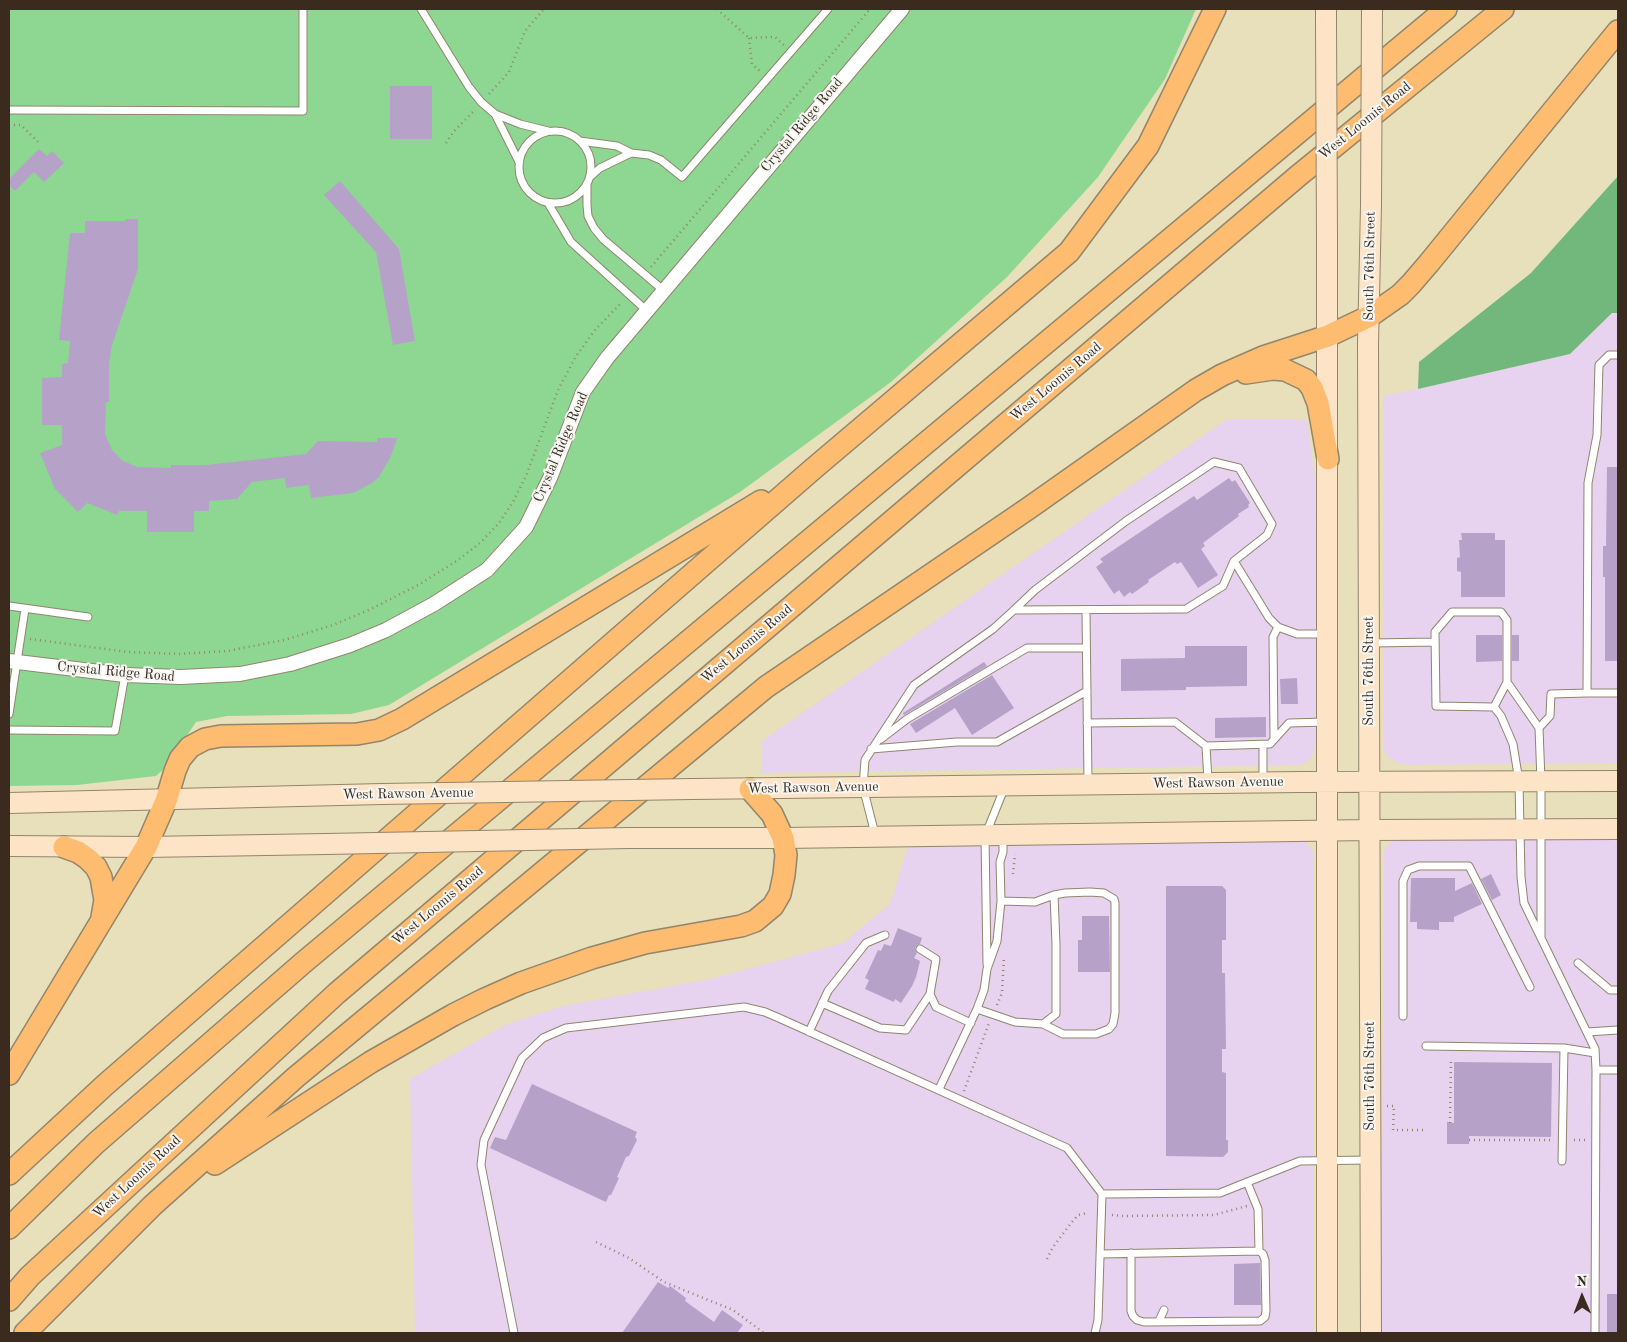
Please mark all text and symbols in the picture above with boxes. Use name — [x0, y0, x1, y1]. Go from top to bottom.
street label: Crystal Ridge Road — [758, 74, 846, 176]
street label: West Loomis Road — [1315, 79, 1415, 163]
street label: South 76th Street — [1361, 211, 1379, 321]
street label: West Loomis Road — [1007, 339, 1105, 425]
street label: Crystal Ridge Road — [530, 389, 592, 505]
street label: West Loomis Road — [698, 601, 796, 687]
street label: South 76th Street — [1361, 616, 1377, 726]
street label: Crystal Ridge Road — [56, 658, 176, 686]
street label: West Rawson Avenue — [1152, 773, 1284, 793]
street label: West Rawson Avenue — [747, 778, 879, 798]
street label: West Rawson Avenue — [342, 784, 474, 804]
street label: West Loomis Road — [389, 863, 487, 949]
street label: South 76th Street — [1362, 1021, 1378, 1131]
street label: West Loomis Road — [89, 1132, 185, 1222]
north arrow — [1557, 1272, 1607, 1322]
text: N — [1576, 1275, 1587, 1289]

